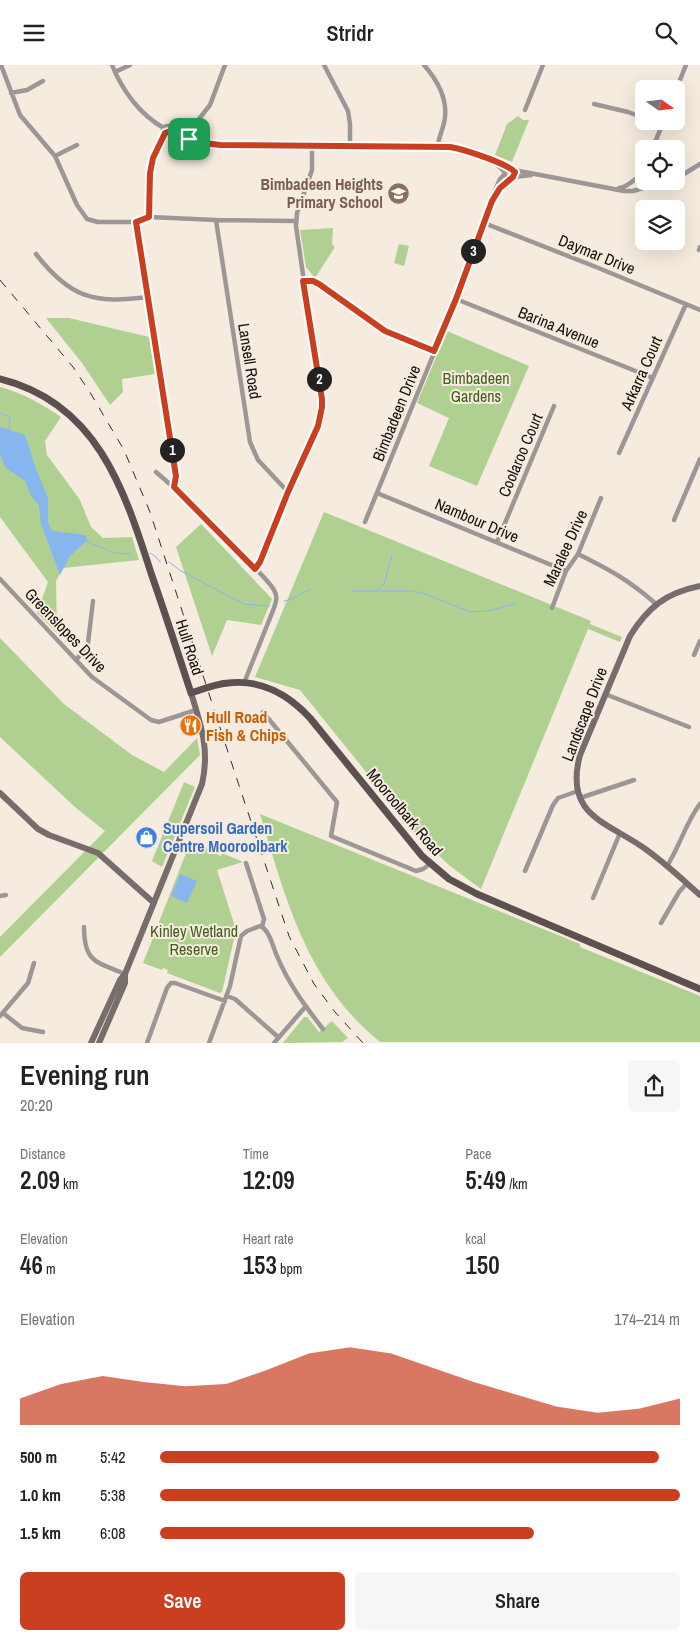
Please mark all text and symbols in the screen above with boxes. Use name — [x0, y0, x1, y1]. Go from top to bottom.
text: Stridr — [327, 18, 373, 48]
icon: menu — [20, 19, 48, 47]
icon: search — [652, 19, 680, 47]
north arrow — [635, 80, 685, 130]
map controls — [635, 80, 685, 250]
pin — [168, 118, 210, 160]
icon: arrive — [175, 125, 203, 153]
button: locate — [635, 140, 685, 190]
place label: Bimbadeen Heights Primary School — [261, 173, 383, 213]
school or university icon: Bimbadeen Heights Primary School — [387, 181, 411, 205]
button: layers — [635, 200, 685, 250]
street label: Daymar Drive — [555, 229, 639, 279]
pin: 3 — [460, 239, 486, 263]
text: 3 — [470, 242, 477, 260]
street label: Barina Avenue — [515, 301, 603, 353]
street label: Lansell Road — [233, 321, 267, 401]
street label: Arkarra Court — [615, 332, 667, 414]
street label: Bimbadeen Drive — [367, 362, 425, 464]
pin: 2 — [306, 367, 332, 391]
park label: Bimbadeen Gardens — [442, 367, 510, 407]
text: 2 — [316, 370, 323, 388]
street label: Coolaroo Court — [492, 409, 548, 500]
pin: 1 — [160, 437, 184, 463]
text: 1 — [169, 441, 176, 459]
street label: Nambour Drive — [432, 492, 522, 548]
street label: Maralee Drive — [538, 506, 592, 590]
street label: Greenslopes Drive — [20, 583, 112, 677]
street label: Hull Road — [171, 616, 209, 678]
street label: Landscape Drive — [556, 664, 612, 764]
place label: Hull Road Fish & Chips — [206, 706, 286, 746]
restaurant icon: Hull Road Fish & Chips — [178, 714, 202, 738]
street label: Mooroolbark Road — [362, 764, 448, 860]
place label: Supersoil Garden Centre Mooroolbark — [163, 817, 288, 857]
shop icon: Supersoil Garden Centre Mooroolbark — [135, 825, 159, 849]
park label: Kinley Wetland Reserve — [150, 920, 238, 960]
text: Evening run — [20, 1056, 150, 1094]
button: share — [628, 1060, 680, 1112]
text: 20:20 — [20, 1094, 53, 1116]
text: Distance — [20, 1145, 65, 1163]
text: Time — [243, 1145, 269, 1163]
text: Pace — [465, 1145, 492, 1163]
text: 2.09 — [20, 1163, 60, 1197]
text: 12:09 — [243, 1163, 295, 1197]
text: 5:49 — [465, 1163, 506, 1197]
text: km — [60, 1175, 78, 1193]
text: /km — [506, 1175, 528, 1193]
text: Elevation — [20, 1230, 68, 1248]
text: Heart rate — [243, 1230, 294, 1248]
text: kcal — [465, 1230, 486, 1248]
text: 46 — [20, 1248, 43, 1282]
text: 153 — [243, 1248, 277, 1282]
text: 150 — [465, 1248, 500, 1282]
text: m — [43, 1260, 56, 1278]
text: bpm — [277, 1260, 302, 1278]
text: Elevation — [20, 1308, 75, 1330]
text: 174–214 m — [614, 1308, 680, 1330]
text: 500 m — [20, 1446, 57, 1468]
text: 5:42 — [100, 1446, 126, 1468]
text: 1.0 km — [20, 1484, 61, 1506]
text: 5:38 — [100, 1484, 126, 1506]
text: 1.5 km — [20, 1522, 61, 1544]
text: 6:08 — [100, 1522, 126, 1544]
button: Save — [20, 1572, 345, 1630]
button: Share — [355, 1572, 680, 1630]

